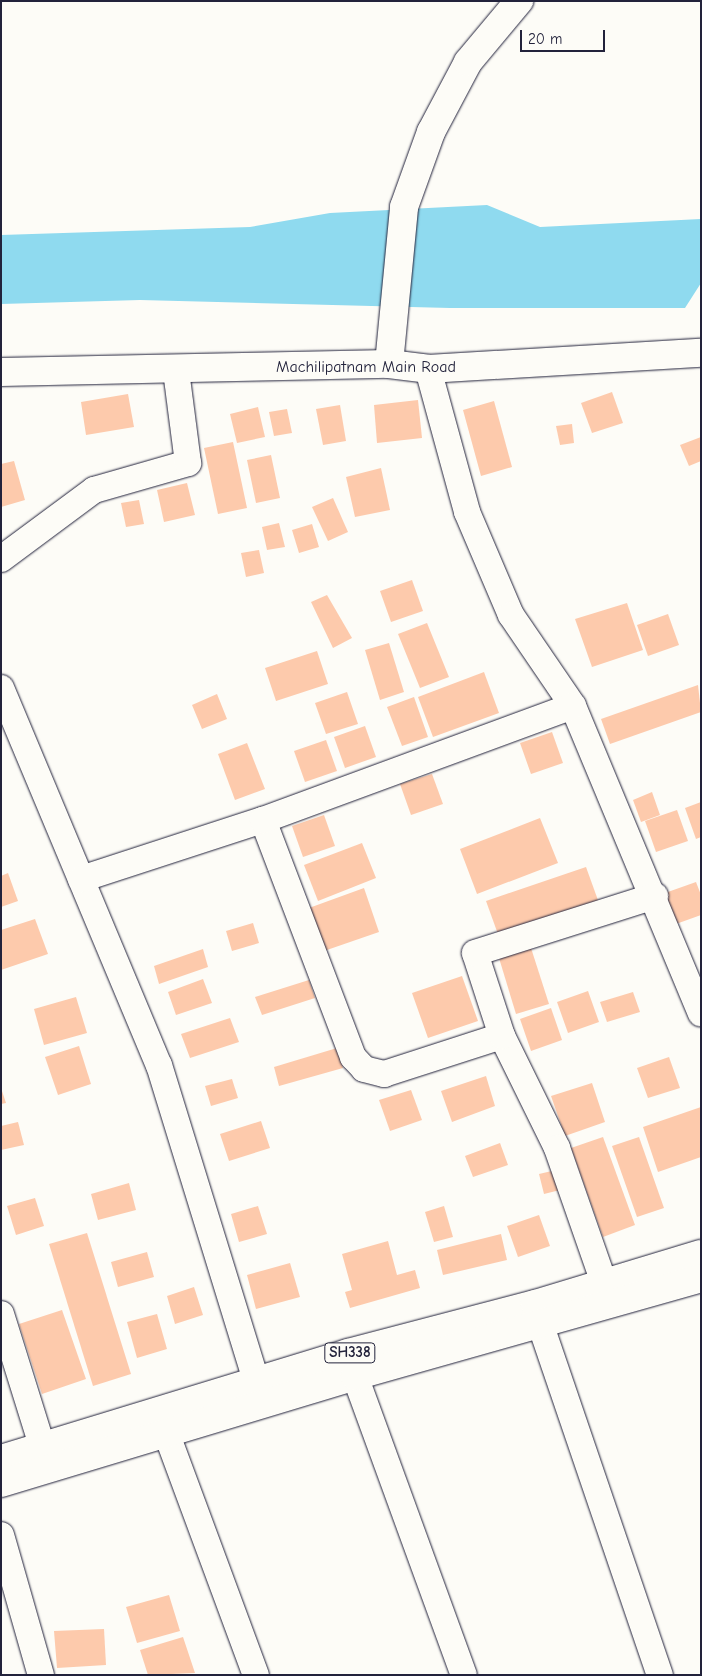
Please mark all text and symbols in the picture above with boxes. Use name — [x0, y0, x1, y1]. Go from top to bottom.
scale bar — [522, 20, 607, 52]
text: 20 m — [528, 30, 562, 48]
street label: Machilipatnam Main Road — [276, 357, 456, 377]
road number: SH338 — [324, 1340, 376, 1366]

